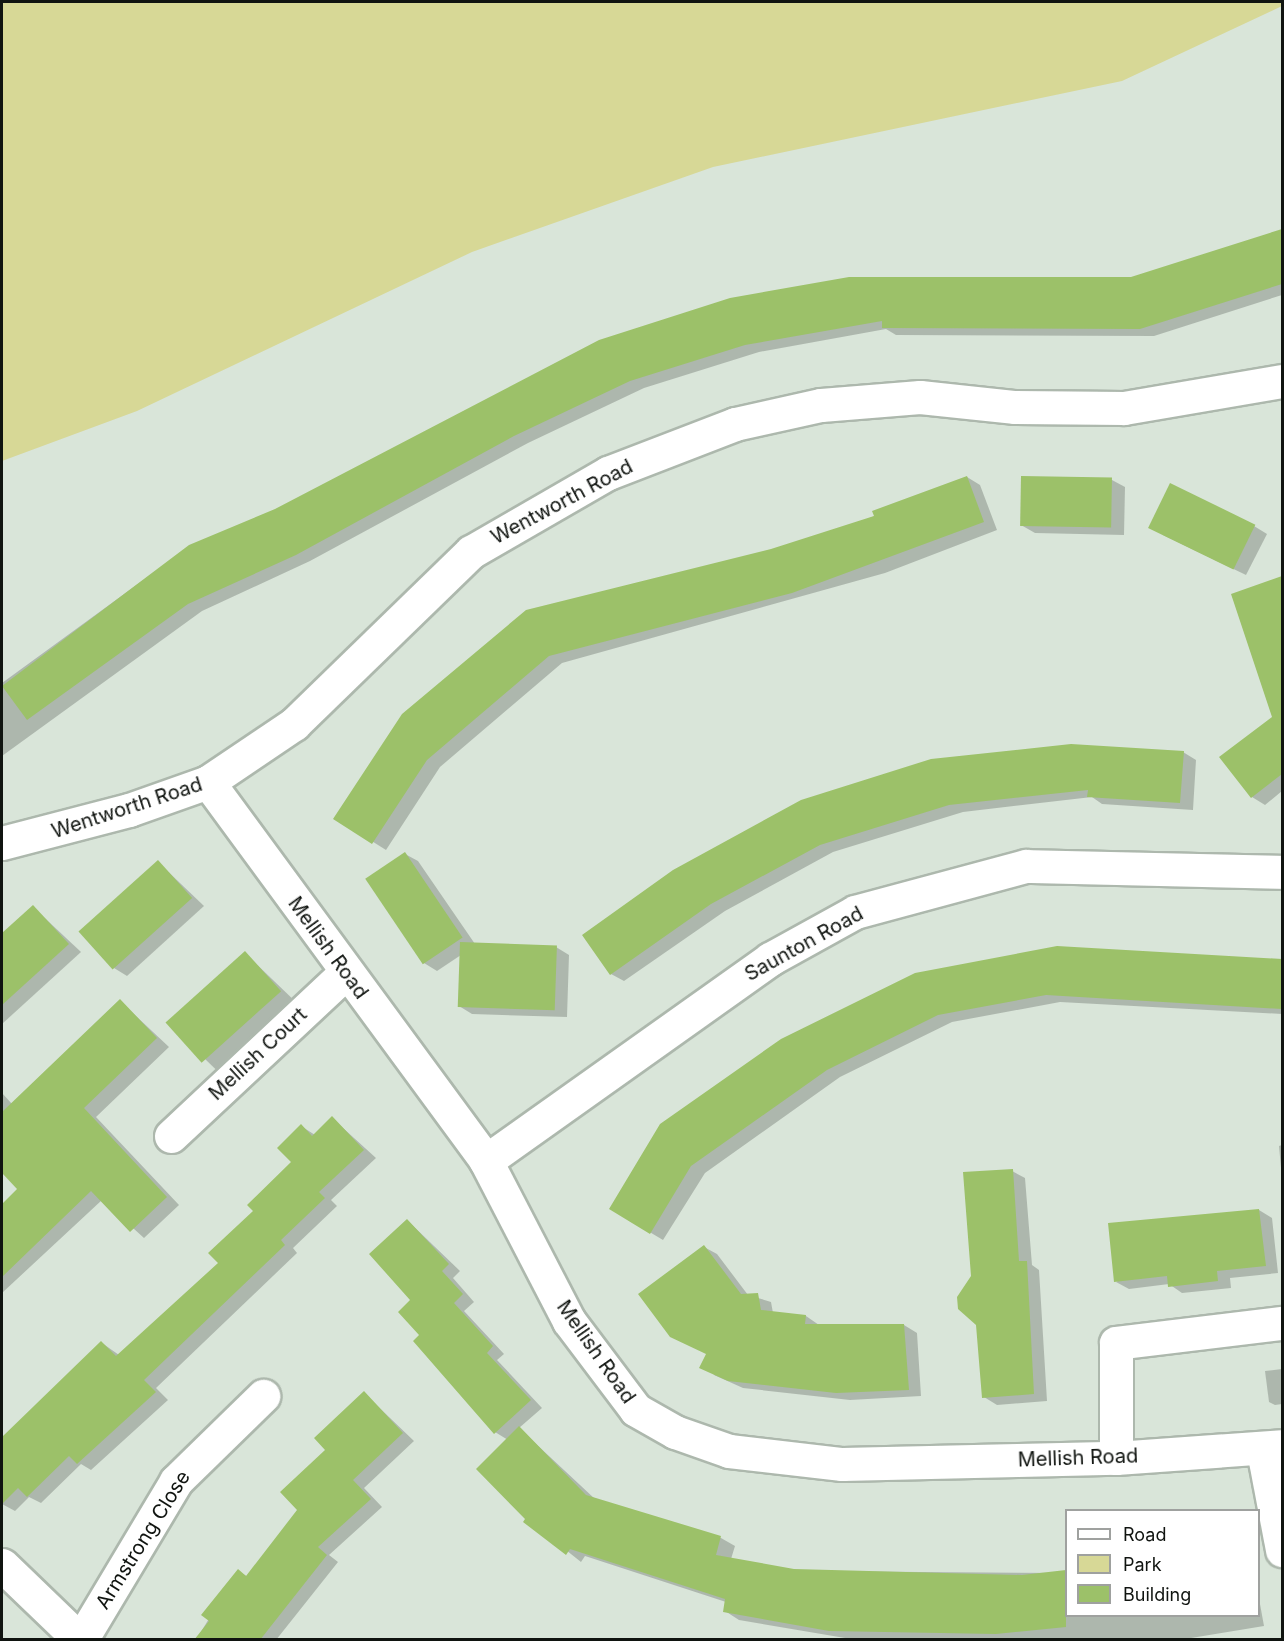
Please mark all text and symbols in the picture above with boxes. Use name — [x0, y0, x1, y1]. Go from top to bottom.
street label: Wentworth Road — [487, 455, 637, 549]
street label: Wentworth Road — [49, 772, 205, 844]
street label: Mellish Road — [283, 892, 373, 1004]
street label: Saunton Road — [741, 902, 867, 986]
street label: Mellish Court — [204, 1003, 312, 1105]
street label: Mellish Road — [552, 1296, 640, 1408]
street label: Mellish Road — [1017, 1444, 1139, 1472]
street label: Armstrong Close — [91, 1466, 195, 1614]
legend — [1065, 1509, 1260, 1617]
text: Road — [1123, 1524, 1166, 1545]
text: Park — [1123, 1554, 1162, 1575]
text: Building — [1123, 1584, 1191, 1605]

